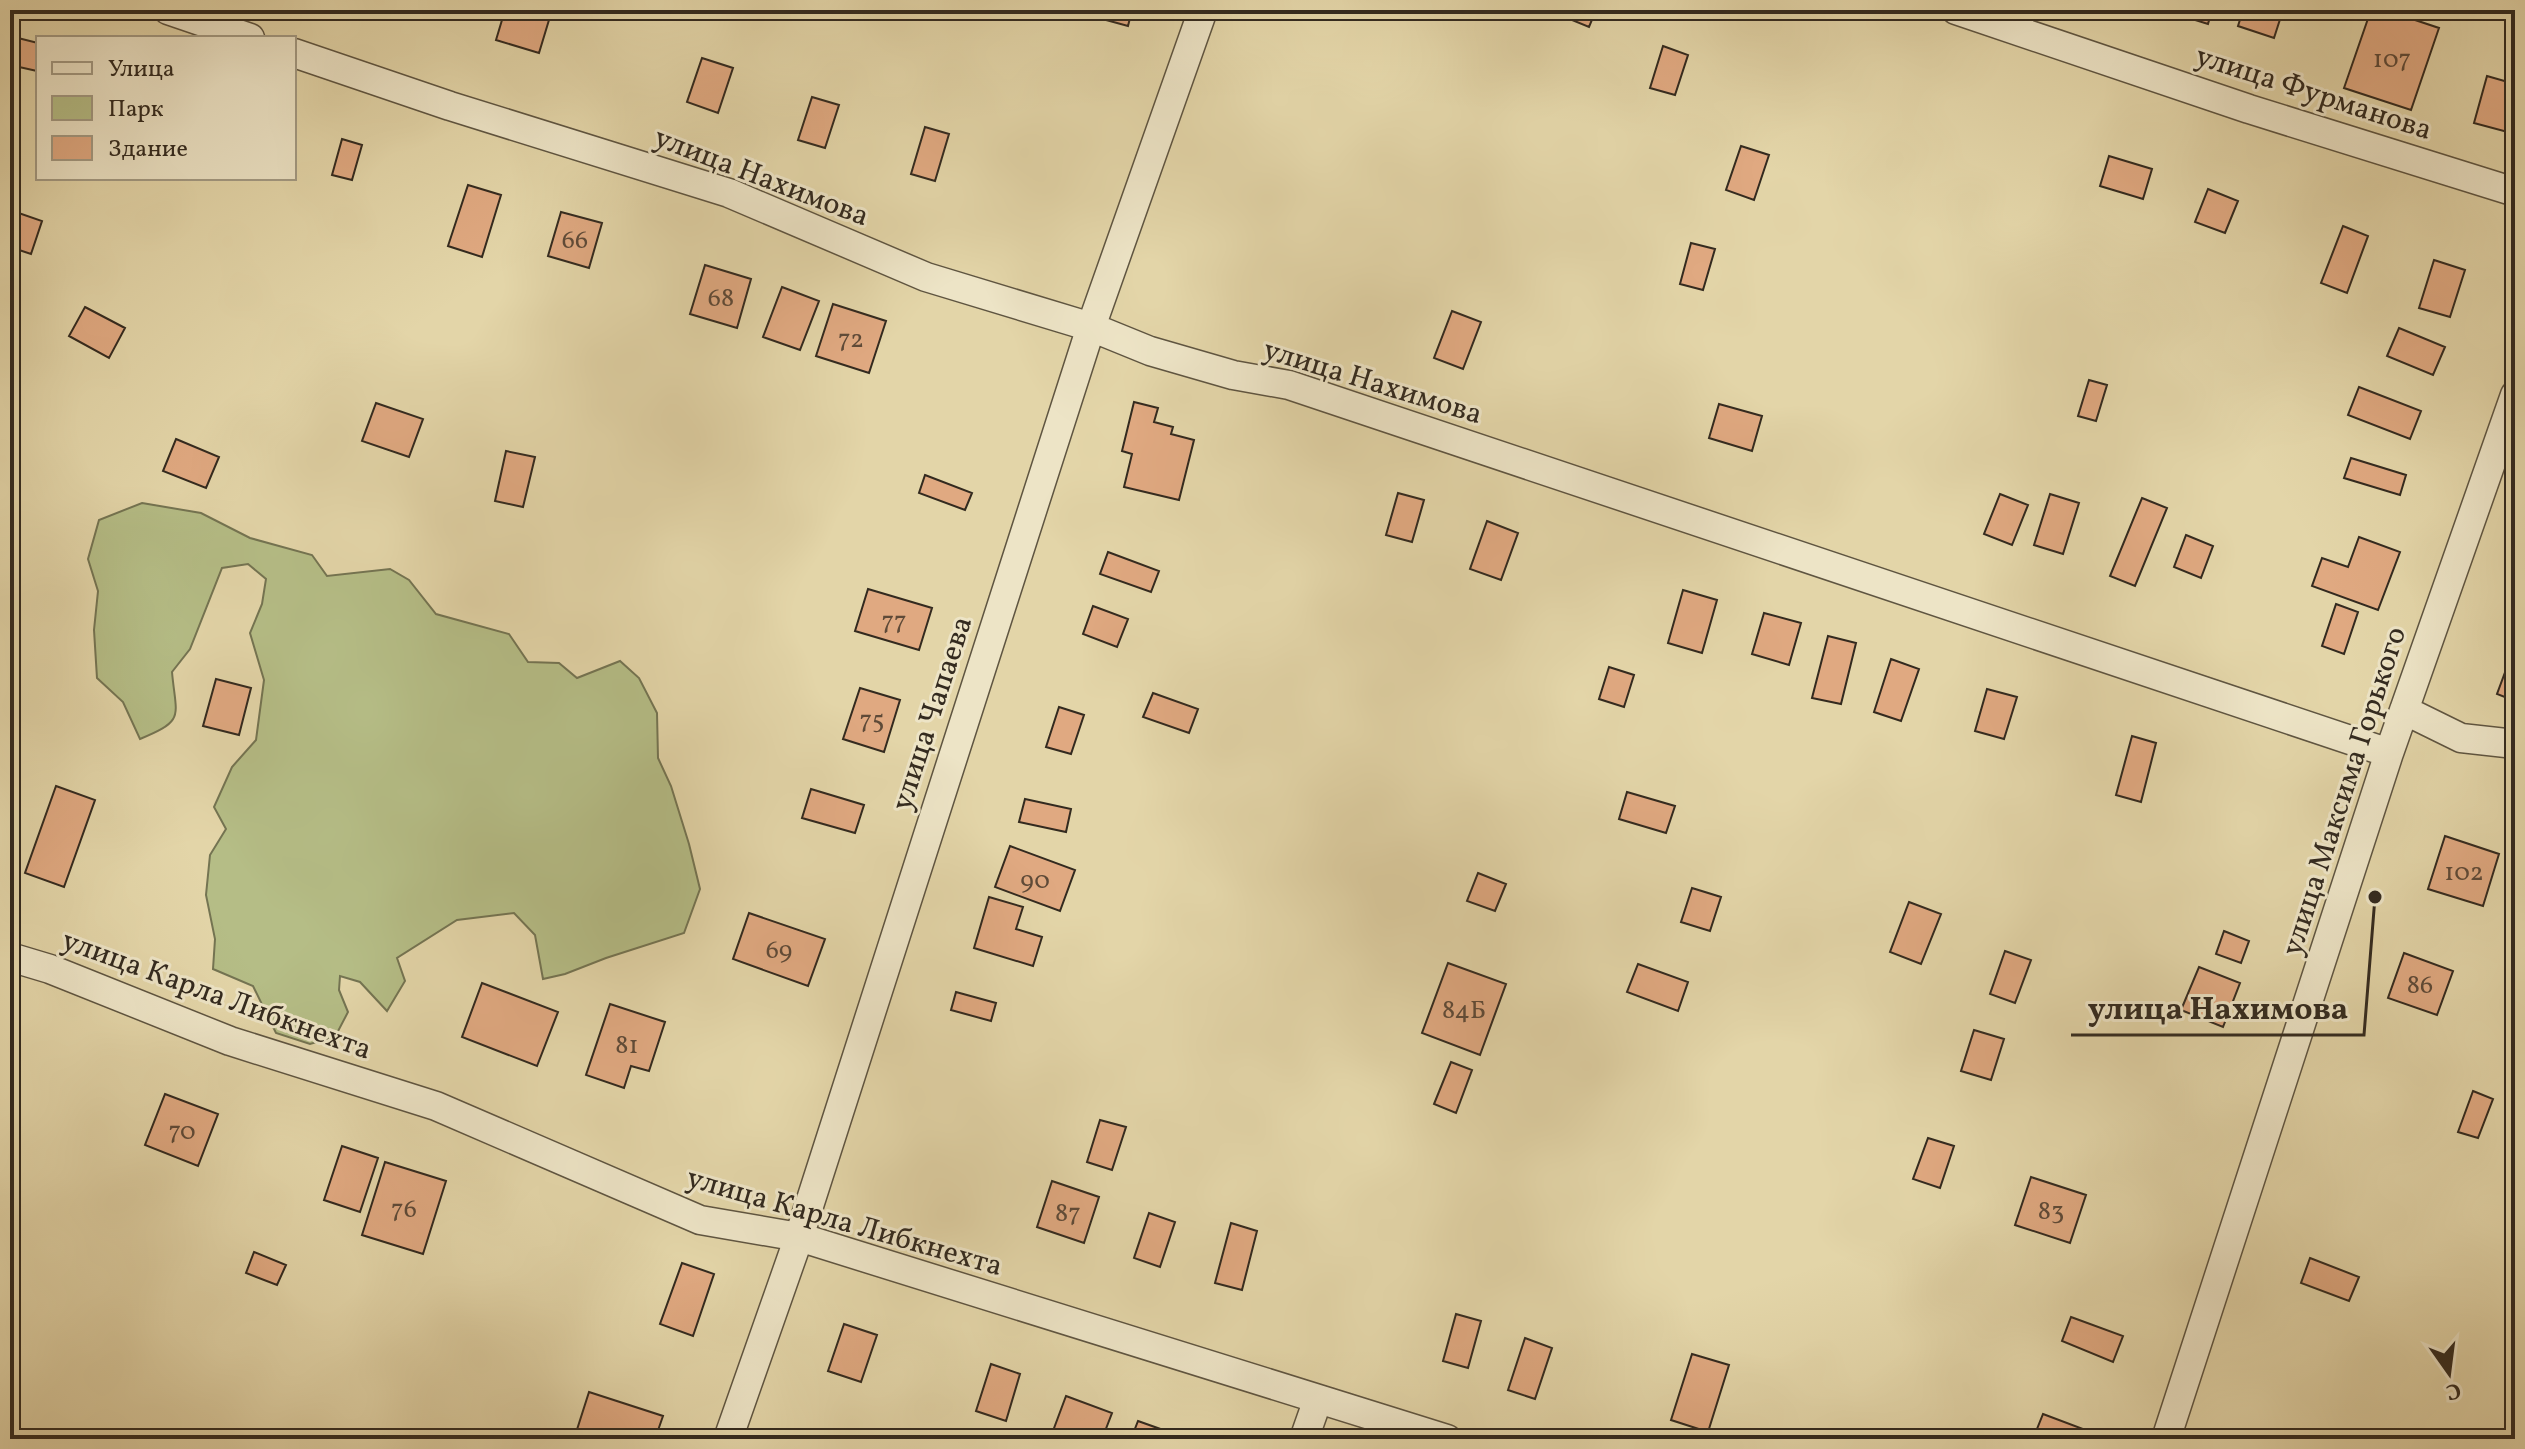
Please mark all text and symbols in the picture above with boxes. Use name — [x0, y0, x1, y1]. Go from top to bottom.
legend — [36, 36, 296, 180]
street label: улица Фурманова — [2190, 36, 2437, 152]
house number: 107 — [2373, 42, 2411, 78]
text: Улица — [108, 53, 175, 87]
text: Парк — [108, 93, 164, 127]
street label: улица Нахимова — [648, 118, 875, 238]
text: Здание — [108, 133, 188, 167]
house number: 66 — [562, 223, 588, 259]
house number: 68 — [708, 281, 734, 317]
house number: 72 — [838, 322, 864, 358]
street label: улица Нахимова — [1258, 330, 1487, 436]
house number: 77 — [881, 604, 907, 640]
street label: улица Чапаева — [882, 611, 984, 816]
street label: улица Максима Горького — [2272, 622, 2418, 962]
house number: 75 — [859, 703, 885, 739]
house number: 102 — [2444, 855, 2484, 891]
house number: 90 — [1020, 863, 1050, 899]
street label: улица Карла Либкнехта — [55, 920, 377, 1072]
house number: 69 — [766, 933, 792, 969]
house number: 86 — [2407, 968, 2433, 1004]
callout: улица Нахимова — [2071, 979, 2364, 1035]
text: улица Нахимова — [2088, 989, 2348, 1033]
house number: 84Б — [1442, 993, 1486, 1029]
house number: 81 — [615, 1028, 639, 1064]
house number: 70 — [168, 1114, 196, 1150]
street label: улица Карла Либкнехта — [681, 1158, 1007, 1288]
house number: 76 — [391, 1192, 417, 1228]
house number: 83 — [2038, 1194, 2064, 1230]
house number: 87 — [1055, 1196, 1081, 1232]
north arrow — [2409, 1333, 2489, 1413]
text: С — [2443, 1373, 2464, 1407]

